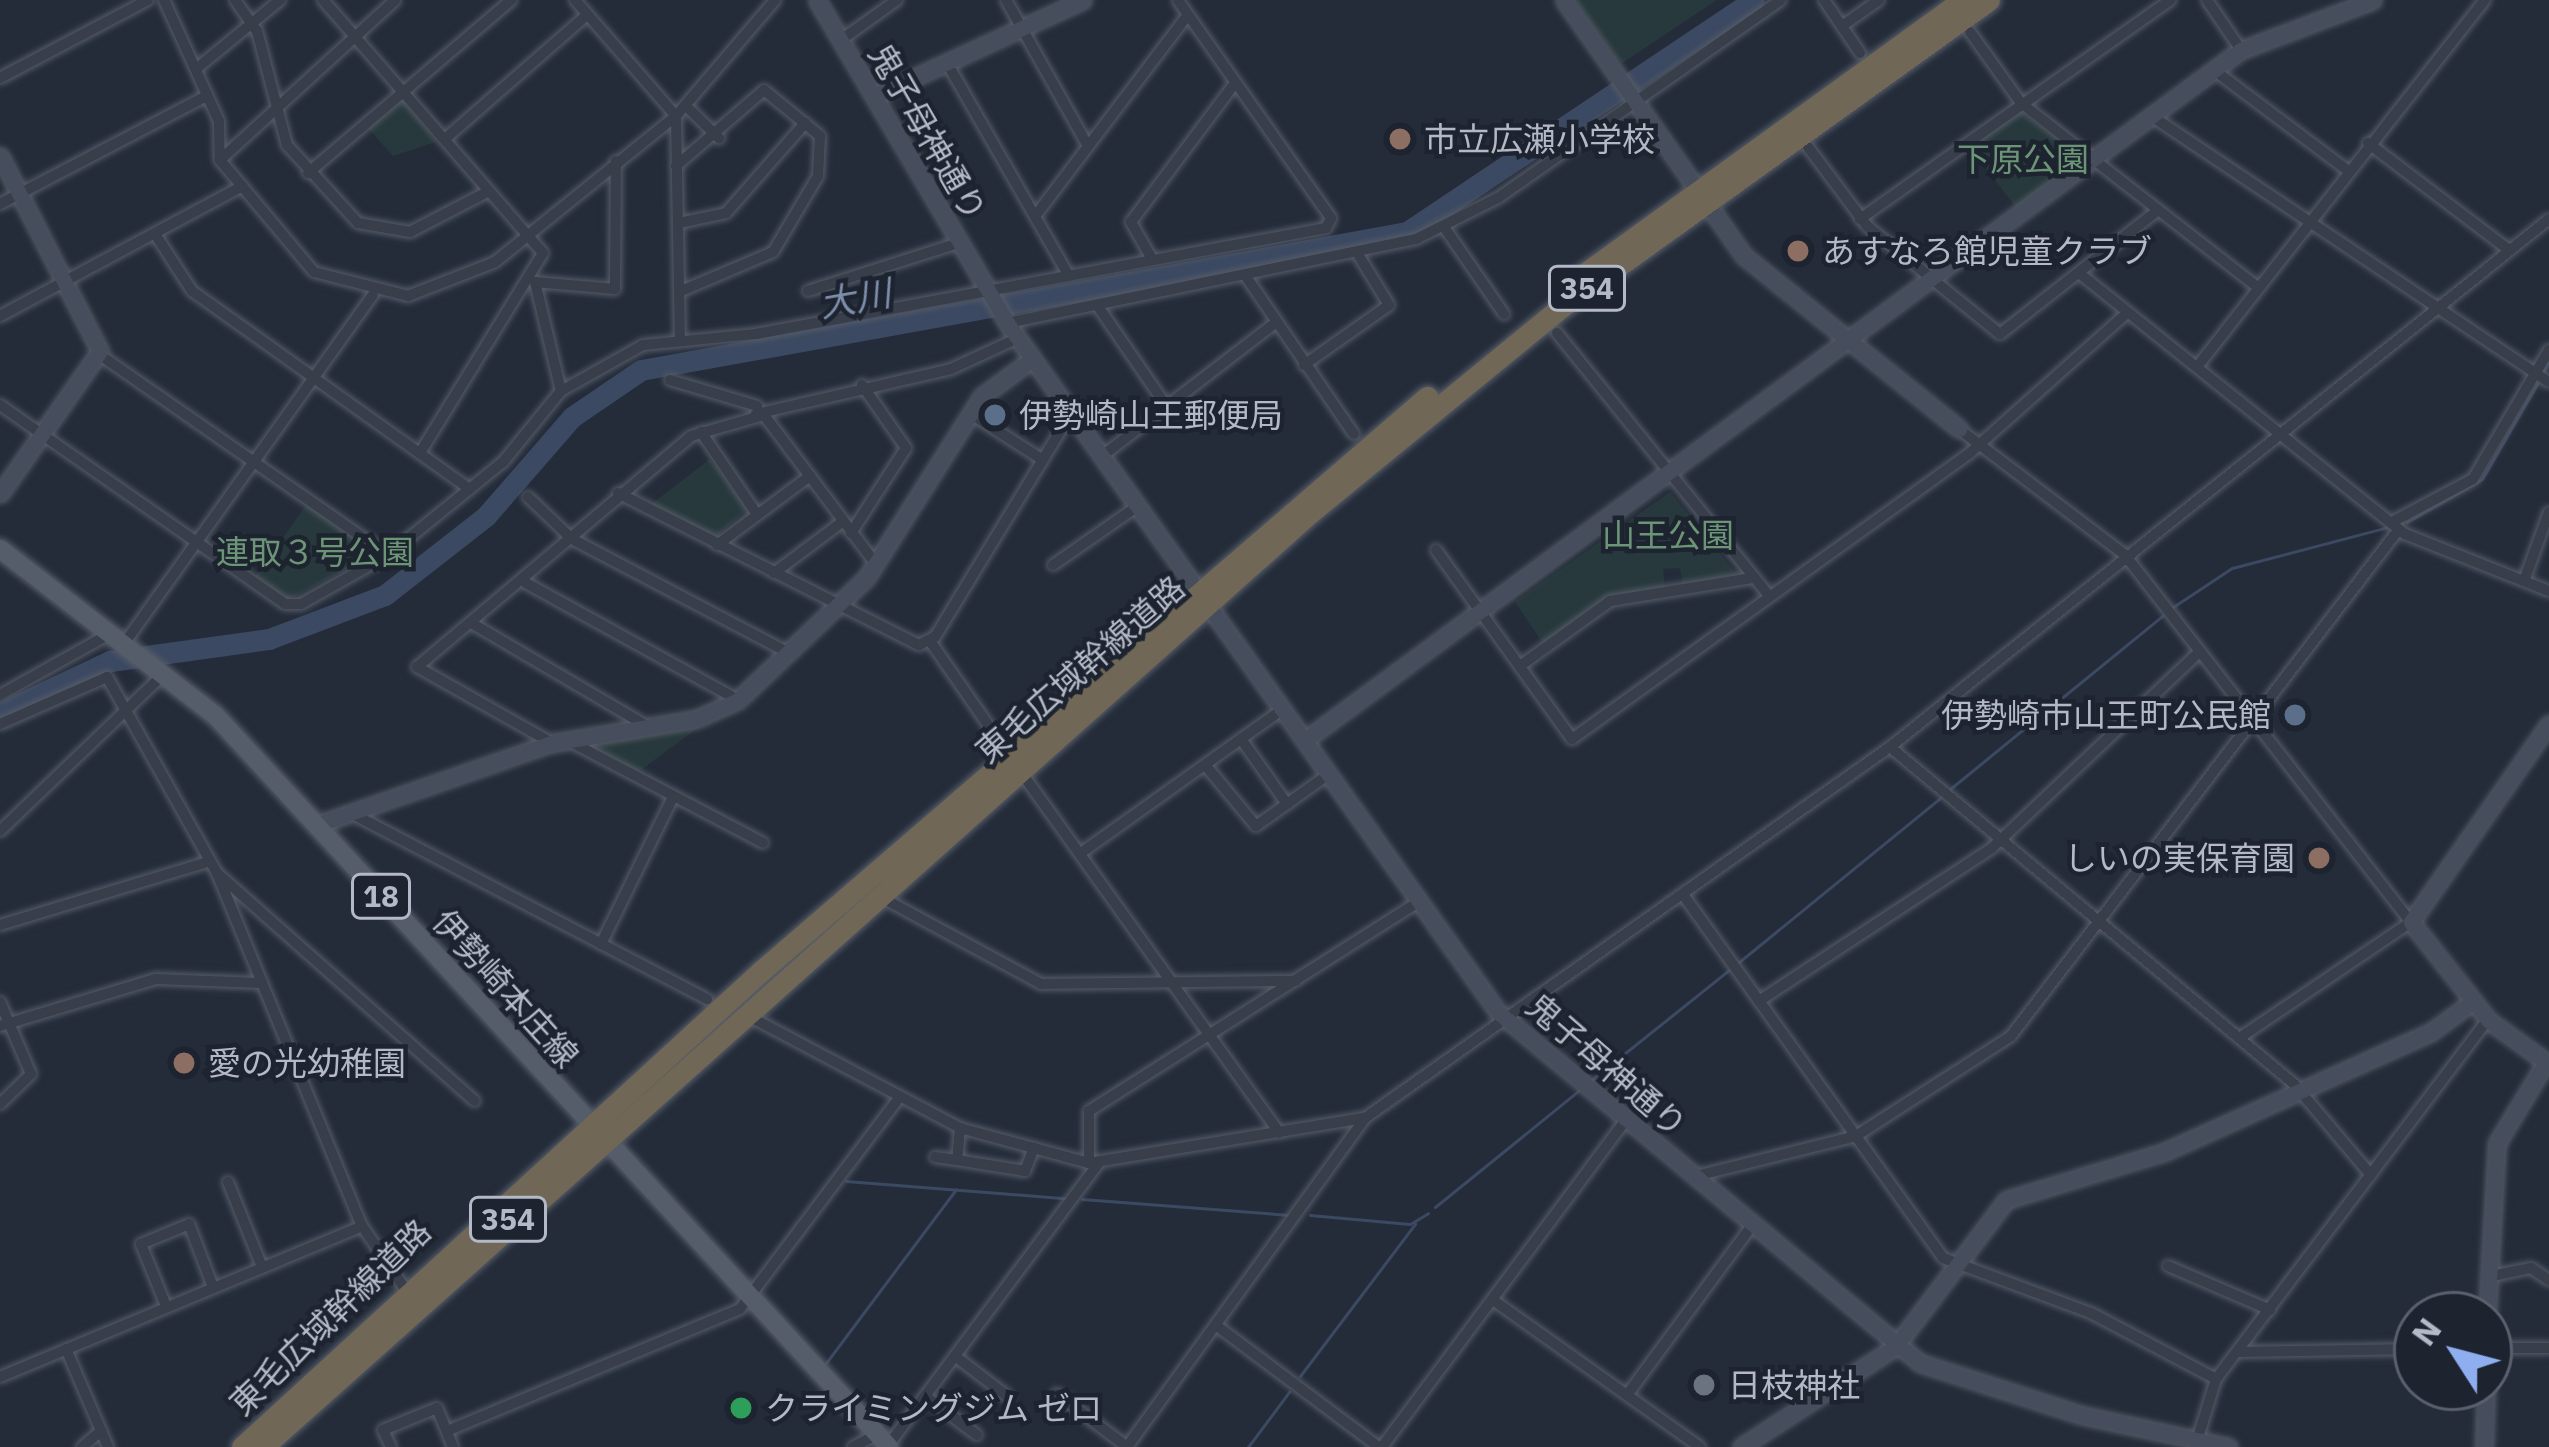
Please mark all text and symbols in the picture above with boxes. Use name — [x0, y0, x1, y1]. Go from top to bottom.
street label: 鬼子母神通り — [861, 36, 995, 228]
place label: 市立広瀬小学校 — [1424, 119, 1655, 159]
marker: 市立広瀬小学校 — [1387, 126, 1413, 152]
park label: 下原公園 — [1957, 139, 2089, 179]
place label: あすなろ館児童クラブ — [1822, 231, 2152, 271]
marker: あすなろ館児童クラブ — [1785, 238, 1811, 264]
road number: 354 — [1548, 264, 1626, 312]
water label: 大川 — [816, 270, 894, 326]
place label: 伊勢崎山王郵便局 — [1019, 395, 1283, 435]
marker: 伊勢崎山王郵便局 — [982, 402, 1008, 428]
park label: 山王公園 — [1602, 515, 1734, 555]
park label: 連取３号公園 — [216, 532, 414, 572]
street label: 東毛広域幹線道路 — [967, 567, 1193, 771]
place label: 伊勢崎市山王町公民館 — [1941, 695, 2271, 735]
marker: 伊勢崎市山王町公民館 — [2282, 702, 2308, 728]
place label: しいの実保育園 — [2064, 838, 2295, 878]
marker: しいの実保育園 — [2306, 845, 2332, 871]
road number: 18 — [351, 872, 411, 920]
street label: 伊勢崎本庄線 — [425, 901, 587, 1075]
street label: 鬼子母神通り — [1519, 985, 1695, 1145]
place label: 愛の光幼稚園 — [208, 1043, 406, 1083]
marker: 愛の光幼稚園 — [171, 1050, 197, 1076]
road number: 354 — [469, 1195, 547, 1243]
street label: 東毛広域幹線道路 — [221, 1211, 439, 1423]
north arrow — [2393, 1291, 2513, 1411]
text: N — [2401, 1309, 2450, 1354]
place label: 日枝神社 — [1728, 1365, 1860, 1405]
marker: 日枝神社 — [1691, 1372, 1717, 1398]
place label: クライミングジム ゼロ — [765, 1388, 1103, 1428]
marker: クライミングジム ゼロ — [728, 1395, 754, 1421]

